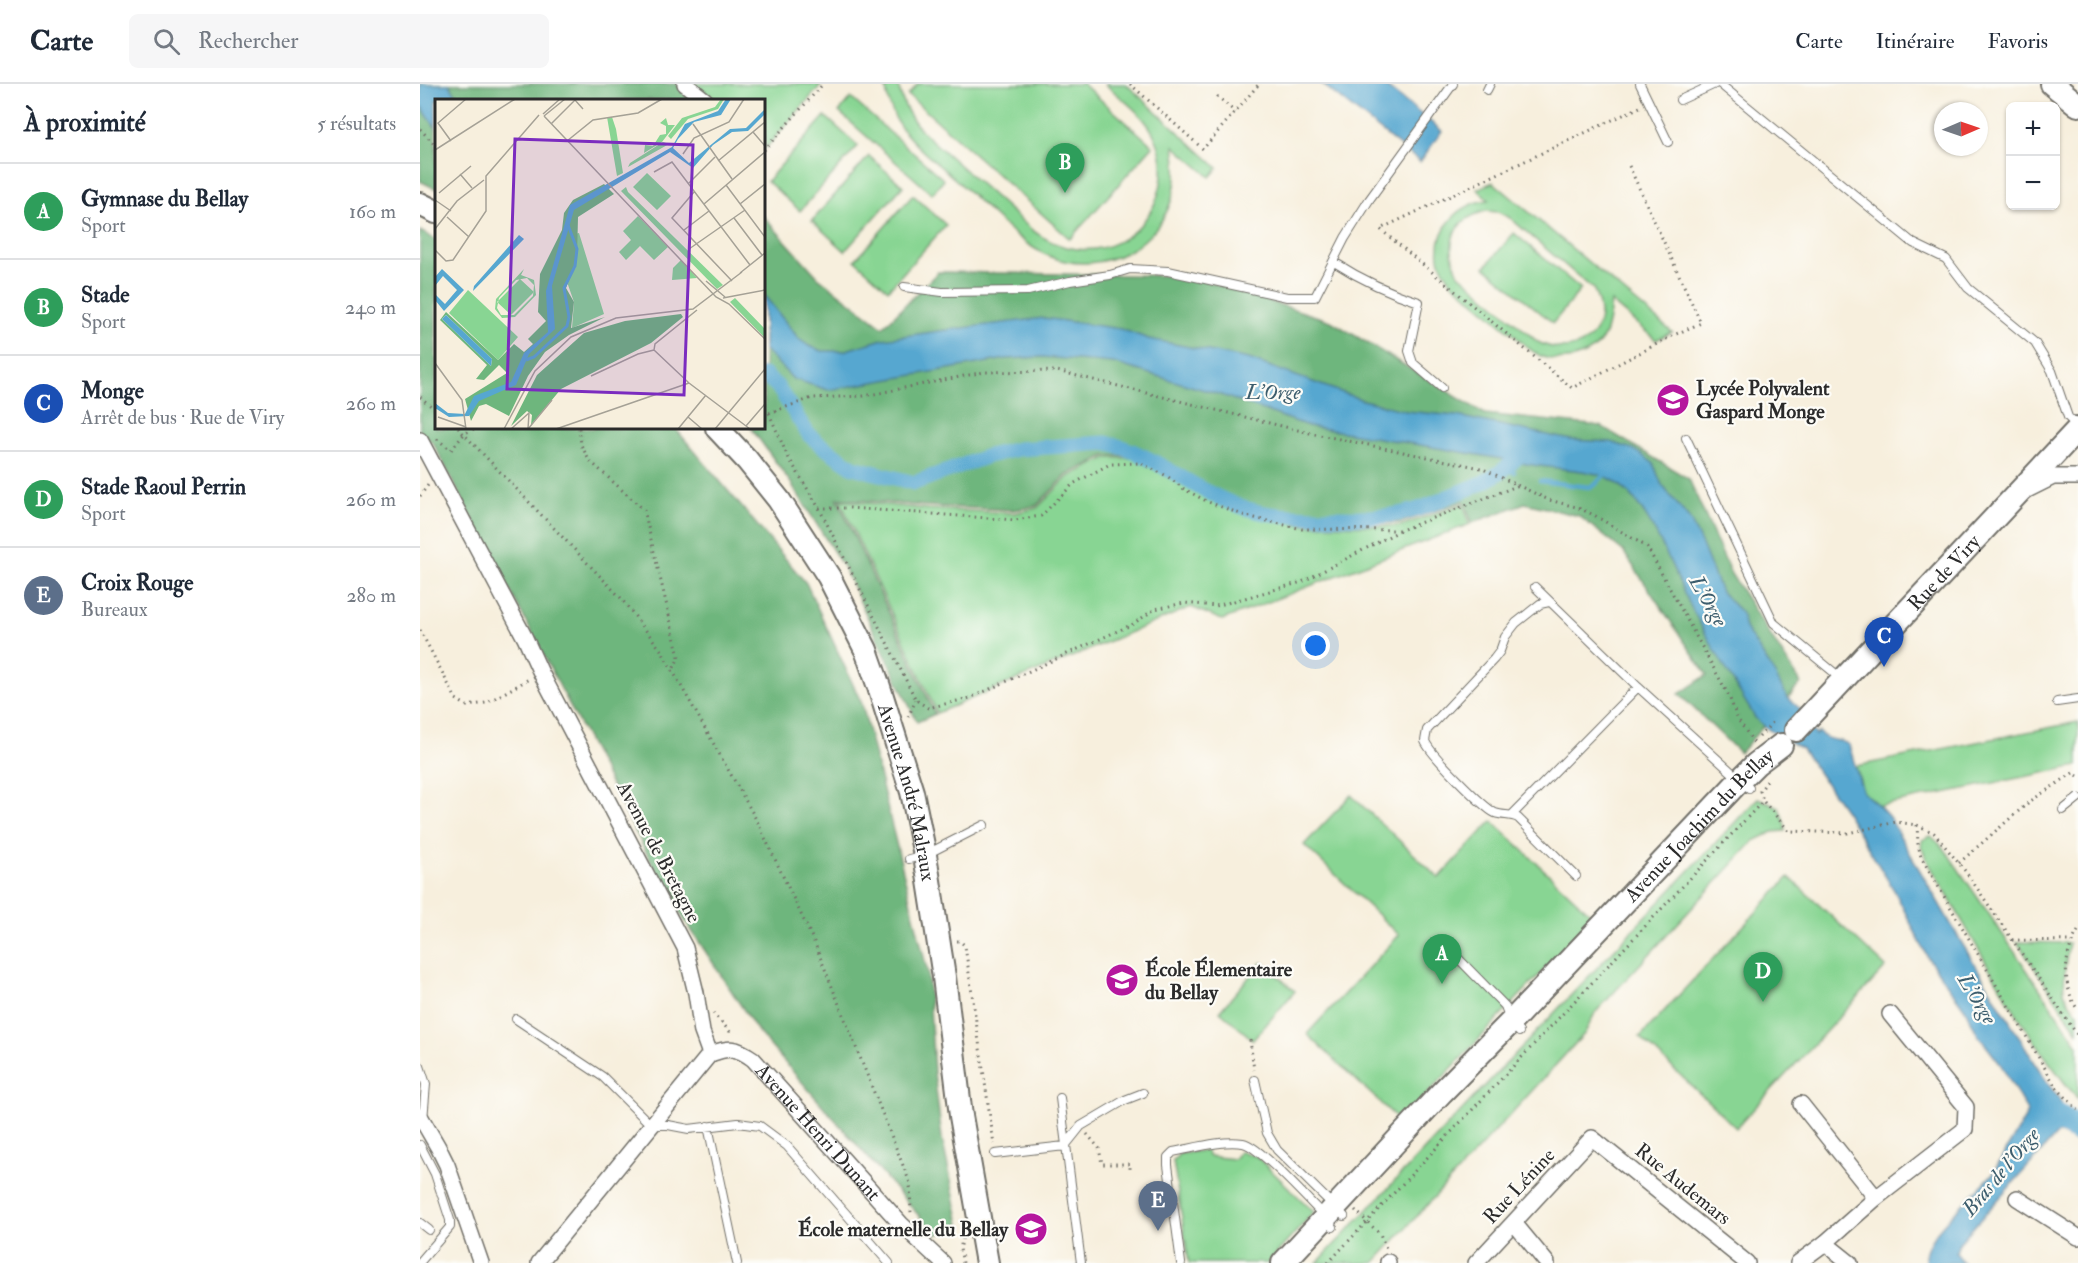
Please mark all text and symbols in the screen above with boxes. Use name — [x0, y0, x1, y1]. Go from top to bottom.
search box — [129, 14, 549, 68]
text: Carte — [30, 24, 93, 59]
icon: search — [150, 25, 183, 58]
text: Rechercher — [198, 27, 298, 55]
text: Carte — [1795, 28, 1843, 55]
text: Itinéraire — [1876, 28, 1954, 55]
text: Favoris — [1987, 28, 2048, 55]
inset map — [435, 99, 765, 429]
north arrow — [1934, 102, 1988, 156]
map controls — [2006, 102, 2060, 210]
button: + — [2006, 102, 2060, 156]
text: À proximité — [24, 107, 146, 139]
text: 5 résultats — [317, 111, 396, 136]
pin: B — [1046, 144, 1084, 193]
button: − — [2006, 156, 2060, 210]
text: Gymnase du Bellay — [81, 185, 248, 213]
text: A — [37, 199, 50, 224]
text: 160 m — [349, 199, 396, 224]
text: Sport — [81, 213, 126, 238]
text: Stade — [81, 281, 129, 309]
text: B — [37, 295, 50, 320]
text: 240 m — [345, 295, 396, 320]
text: Sport — [81, 309, 126, 334]
place label: Lycée Polyvalent Gaspard Monge — [1696, 376, 1830, 425]
text: Monge — [81, 377, 144, 405]
water label: L'Orge — [1245, 379, 1301, 406]
school or university icon: Lycée Polyvalent Gaspard Monge — [1655, 382, 1691, 418]
text: C — [36, 391, 51, 416]
text: 260 m — [346, 391, 396, 416]
text: Arrêt de bus · Rue de Viry — [81, 405, 284, 430]
text: Stade Raoul Perrin — [81, 473, 246, 501]
text: D — [35, 487, 52, 512]
text: 260 m — [346, 487, 396, 512]
text: Sport — [81, 501, 126, 526]
street label: Rue de Viry — [1902, 528, 1986, 616]
text: Croix Rouge — [81, 569, 193, 597]
water label: L'Orge — [1682, 570, 1734, 632]
text: E — [36, 583, 51, 608]
text: 280 m — [346, 583, 396, 608]
text: Bureaux — [81, 597, 148, 622]
pin: C — [1864, 618, 1904, 667]
your location — [1301, 631, 1330, 660]
street label: Avenue André Malraux — [872, 699, 941, 883]
street label: Avenue Joachim du Bellay — [1618, 742, 1779, 908]
street label: Avenue de Bretagne — [611, 776, 707, 927]
pin: A — [1422, 934, 1462, 984]
pin: D — [1744, 952, 1782, 1002]
place label: École Élementaire du Bellay — [1145, 956, 1293, 1006]
school or university icon: École Élementaire du Bellay — [1104, 962, 1140, 998]
water label: L'Orge — [1951, 968, 2003, 1030]
street label: Avenue Henri Dunant — [750, 1057, 887, 1206]
water label: Bras de l'Orge — [1956, 1121, 2046, 1223]
street label: Rue Audemars — [1630, 1138, 1736, 1230]
street label: Rue Lénine — [1478, 1143, 1560, 1229]
pin: E — [1138, 1182, 1178, 1231]
school or university icon: École maternelle du Bellay — [1013, 1211, 1049, 1247]
place label: École maternelle du Bellay — [798, 1216, 1009, 1243]

